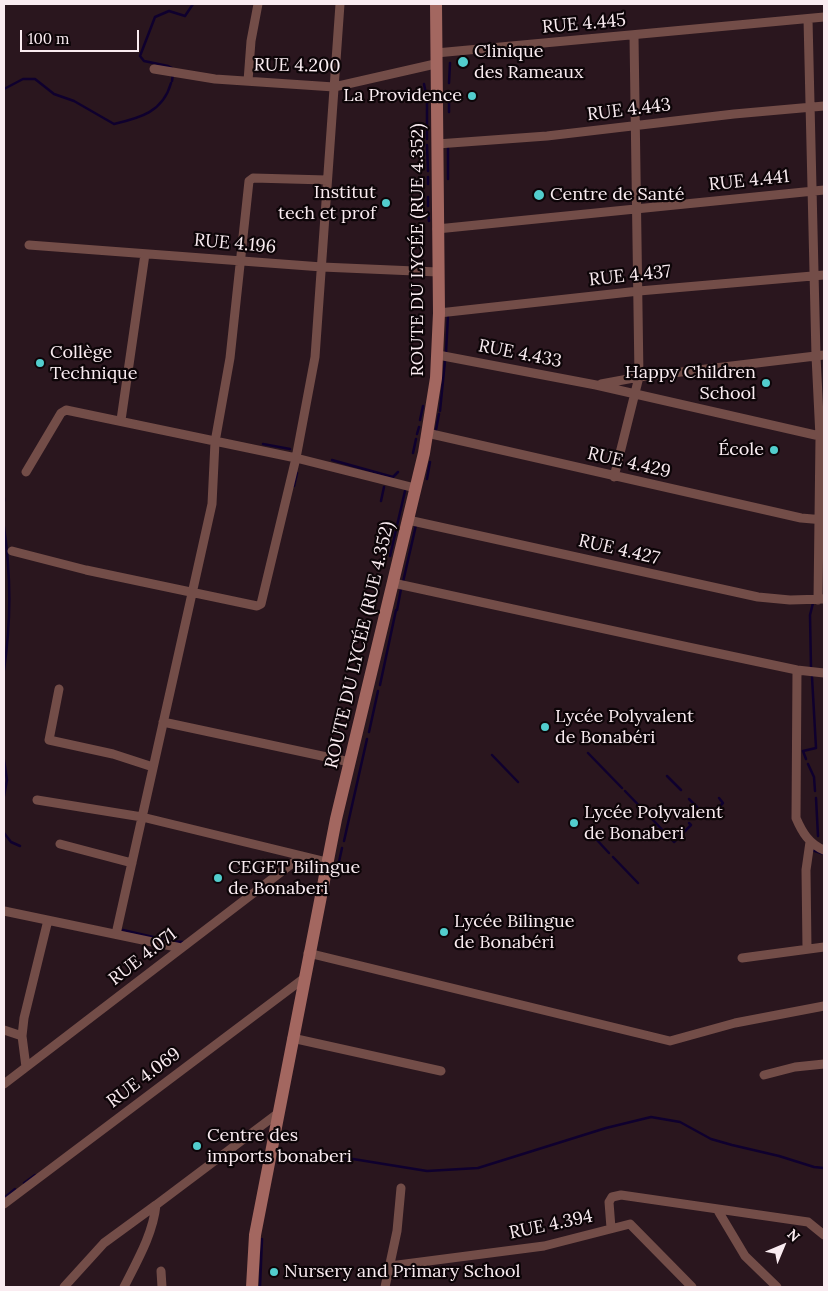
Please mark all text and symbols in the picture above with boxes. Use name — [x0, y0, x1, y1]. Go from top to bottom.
street label: RUE 4.445 — [541, 10, 627, 38]
scale bar — [22, 20, 141, 52]
text: 100 m — [28, 29, 69, 48]
place label: Clinique des Rameaux — [474, 41, 583, 84]
street label: RUE 4.200 — [253, 54, 341, 78]
marker: Clinique des Rameaux — [456, 55, 470, 69]
place label: La Providence — [343, 85, 462, 107]
marker: La Providence — [466, 90, 478, 102]
street label: RUE 4.443 — [586, 94, 672, 126]
street label: ROUTE DU LYCÉE (RUE 4.352) — [407, 123, 429, 377]
street label: RUE 4.441 — [708, 166, 790, 196]
place label: Institut tech et prof — [278, 182, 376, 224]
place label: Centre de Santé — [550, 184, 684, 206]
marker: Centre de Santé — [532, 188, 546, 202]
marker: Institut tech et prof — [380, 197, 392, 209]
street label: RUE 4.196 — [193, 230, 277, 258]
street label: RUE 4.437 — [588, 261, 672, 291]
street label: RUE 4.433 — [476, 335, 564, 373]
place label: Collège Technique — [50, 342, 138, 384]
marker: Collège Technique — [34, 357, 46, 369]
place label: Happy Children School — [625, 362, 756, 404]
marker: Happy Children School — [760, 377, 772, 389]
place label: École — [718, 439, 764, 461]
street label: RUE 4.429 — [585, 443, 673, 483]
marker: École — [768, 444, 780, 456]
street label: ROUTE DU LYCÉE (RUE 4.352) — [321, 519, 399, 771]
street label: RUE 4.427 — [576, 530, 662, 570]
place label: Lycée Polyvalent de Bonabéri — [555, 706, 694, 749]
marker: Lycée Polyvalent de Bonabéri — [539, 721, 551, 733]
place label: Lycée Polyvalent de Bonaberi — [584, 802, 723, 844]
marker: Lycée Polyvalent de Bonaberi — [568, 817, 580, 829]
place label: CEGET Bilingue de Bonaberi — [228, 857, 360, 900]
marker: CEGET Bilingue de Bonaberi — [212, 872, 224, 884]
place label: Lycée Bilingue de Bonabéri — [454, 911, 574, 954]
street label: RUE 4.071 — [105, 924, 181, 990]
marker: Lycée Bilingue de Bonabéri — [438, 926, 450, 938]
street label: RUE 4.069 — [103, 1043, 185, 1113]
place label: Centre des imports bonaberi — [207, 1125, 352, 1168]
marker: Centre des imports bonaberi — [191, 1140, 203, 1152]
street label: RUE 4.394 — [507, 1206, 595, 1244]
north arrow — [758, 1221, 808, 1271]
text: N — [783, 1225, 804, 1246]
place label: Nursery and Primary School — [284, 1261, 520, 1283]
marker: Nursery and Primary School — [268, 1266, 280, 1278]

